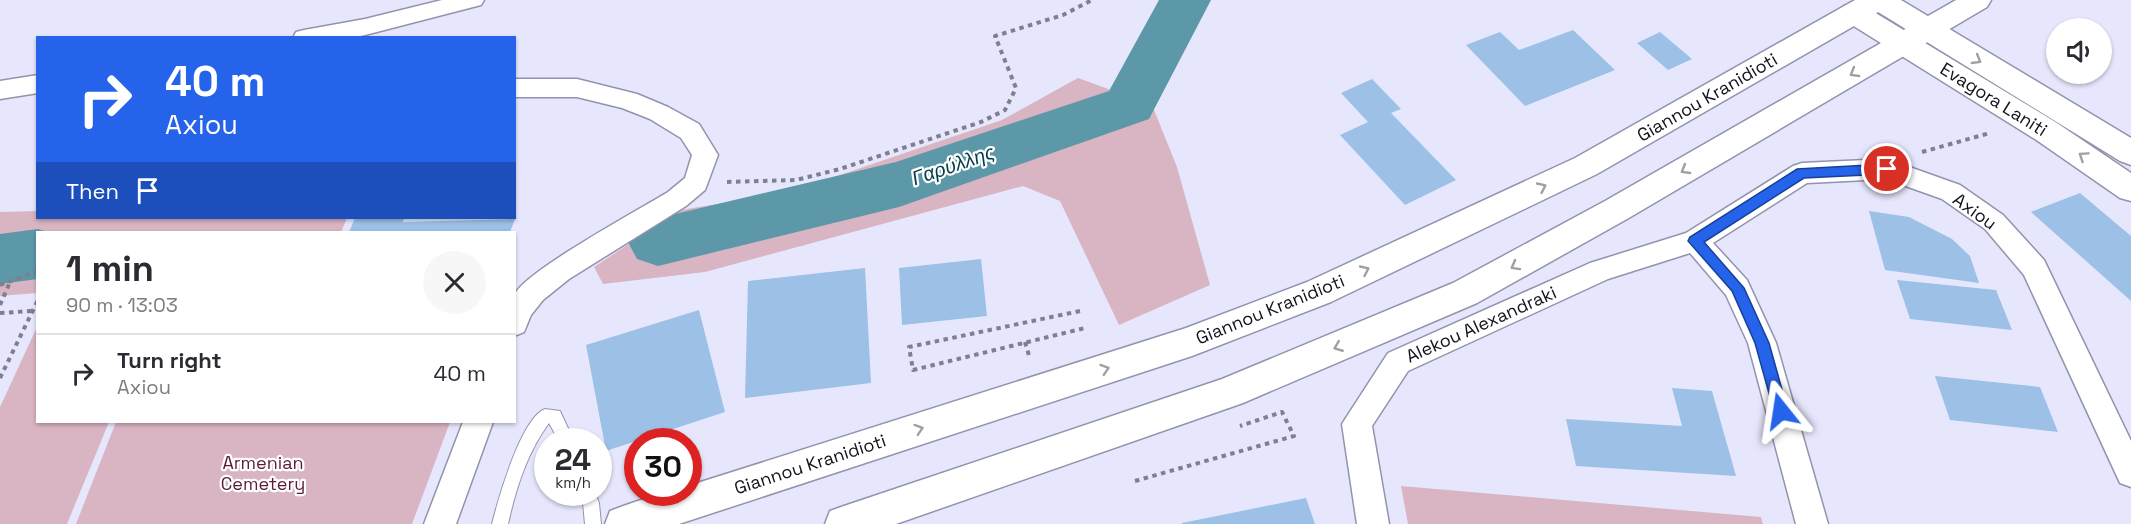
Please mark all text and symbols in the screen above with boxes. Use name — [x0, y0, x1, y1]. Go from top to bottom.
map controls — [2046, 18, 2112, 84]
button: sound — [2046, 18, 2112, 84]
street label: Giannou Kranidioti — [1633, 47, 1781, 147]
one-way arrow — [1971, 53, 1981, 64]
text: 40 m — [165, 55, 265, 108]
street label: Evagora Laniti — [1936, 57, 2052, 141]
icon: right — [66, 60, 144, 138]
one-way arrow — [1850, 65, 1860, 77]
text: Axiou — [165, 107, 238, 142]
water label: Γαρύλλης — [908, 139, 998, 191]
pin — [1861, 143, 1912, 194]
icon: arrive — [1870, 152, 1903, 185]
one-way arrow — [2078, 152, 2089, 163]
one-way arrow — [1681, 163, 1691, 174]
icon: arrive — [131, 174, 164, 207]
text: Then — [66, 177, 119, 205]
one-way arrow — [1535, 183, 1546, 195]
street label: Axiou — [1949, 187, 2001, 235]
text: 1 min — [66, 246, 154, 292]
button: close — [423, 251, 486, 314]
one-way arrow — [1511, 259, 1521, 270]
one-way arrow — [1359, 265, 1370, 277]
street label: Giannou Kranidioti — [1192, 269, 1348, 349]
street label: Alekou Alexandraki — [1402, 280, 1560, 368]
text: 90 m · 13:03 — [66, 292, 178, 318]
one-way arrow — [1333, 340, 1344, 352]
text: Turn right — [117, 346, 222, 374]
icon: right — [66, 357, 99, 390]
text: 40 m — [434, 359, 486, 387]
one-way arrow — [1099, 364, 1110, 376]
text: Axiou — [117, 374, 171, 400]
position arrow — [1749, 379, 1813, 443]
one-way arrow — [913, 423, 924, 436]
speed limit sign: 30 — [624, 428, 702, 506]
street label: Giannou Kranidioti — [731, 429, 889, 499]
text: 24 — [555, 440, 591, 479]
park label: Armenian Cemetery — [221, 451, 305, 495]
text: km/h — [555, 473, 591, 492]

